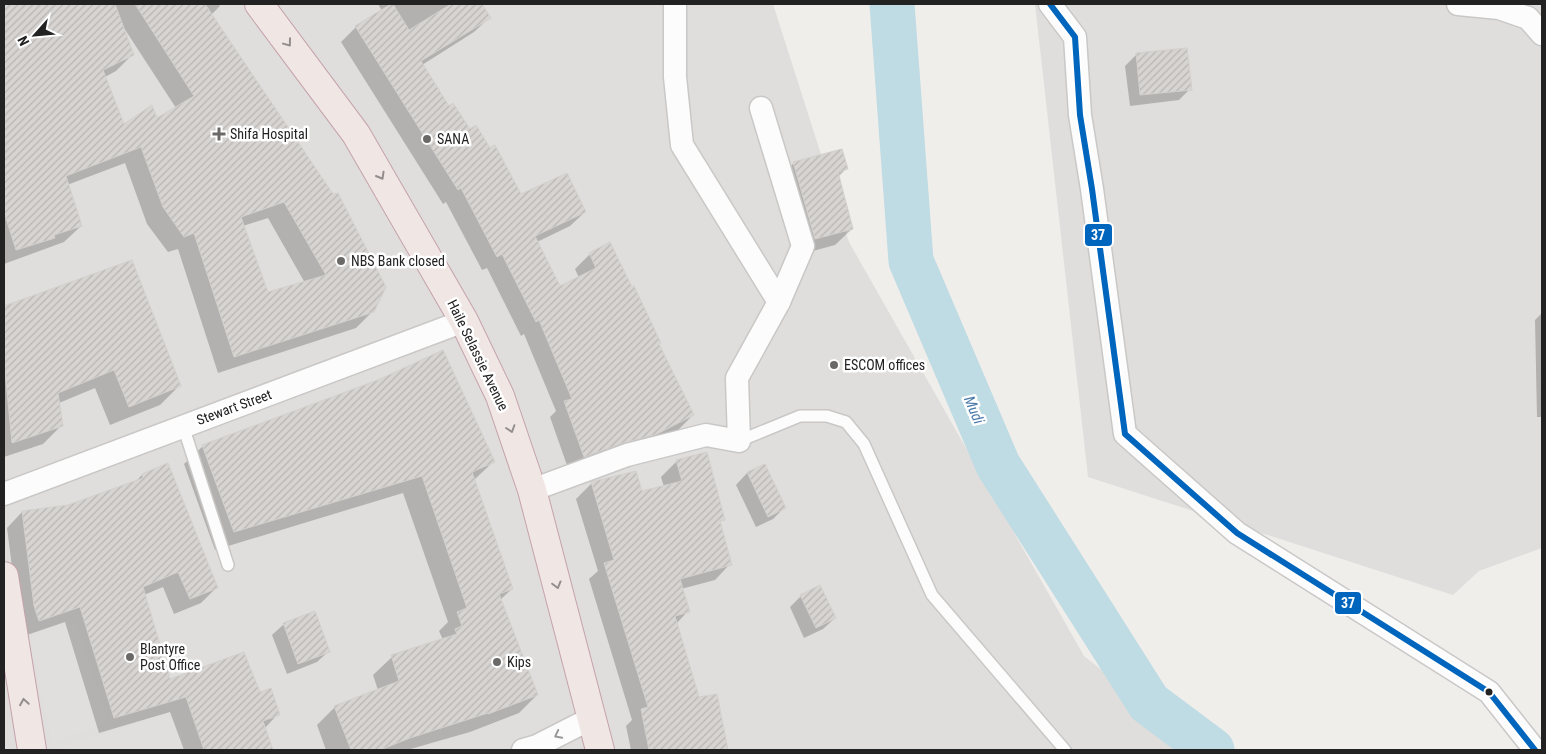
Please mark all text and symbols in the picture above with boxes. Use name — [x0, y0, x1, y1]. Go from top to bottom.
north arrow — [10, 10, 60, 60]
text: N — [14, 33, 32, 48]
one-way arrow — [283, 37, 291, 46]
place label: Shifa Hospital — [230, 126, 308, 142]
marker: Shifa Hospital — [212, 127, 226, 141]
place label: SANA — [437, 131, 469, 147]
marker: SANA — [421, 133, 433, 145]
one-way arrow — [374, 171, 384, 180]
line badge: 37 — [1084, 223, 1113, 247]
text: 37 — [1091, 227, 1105, 243]
place label: NBS Bank closed — [351, 253, 445, 269]
marker: NBS Bank closed — [335, 255, 347, 267]
street label: Haile Selassie Avenue — [444, 297, 512, 413]
place label: ESCOM offices — [844, 357, 925, 373]
marker: ESCOM offices — [828, 359, 840, 371]
street label: Stewart Street — [194, 386, 274, 428]
water label: Mudi — [960, 393, 988, 427]
one-way arrow — [505, 424, 515, 433]
one-way arrow — [551, 580, 561, 589]
line badge: 37 — [1334, 591, 1362, 615]
text: 37 — [1341, 595, 1355, 611]
place label: Blantyre Post Office — [140, 641, 201, 673]
marker: Blantyre Post Office — [124, 651, 136, 663]
place label: Kips — [507, 654, 531, 670]
marker: Kips — [491, 656, 503, 668]
unlabelled marker — [1484, 687, 1494, 697]
one-way arrow — [20, 698, 30, 707]
one-way arrow — [554, 729, 563, 739]

